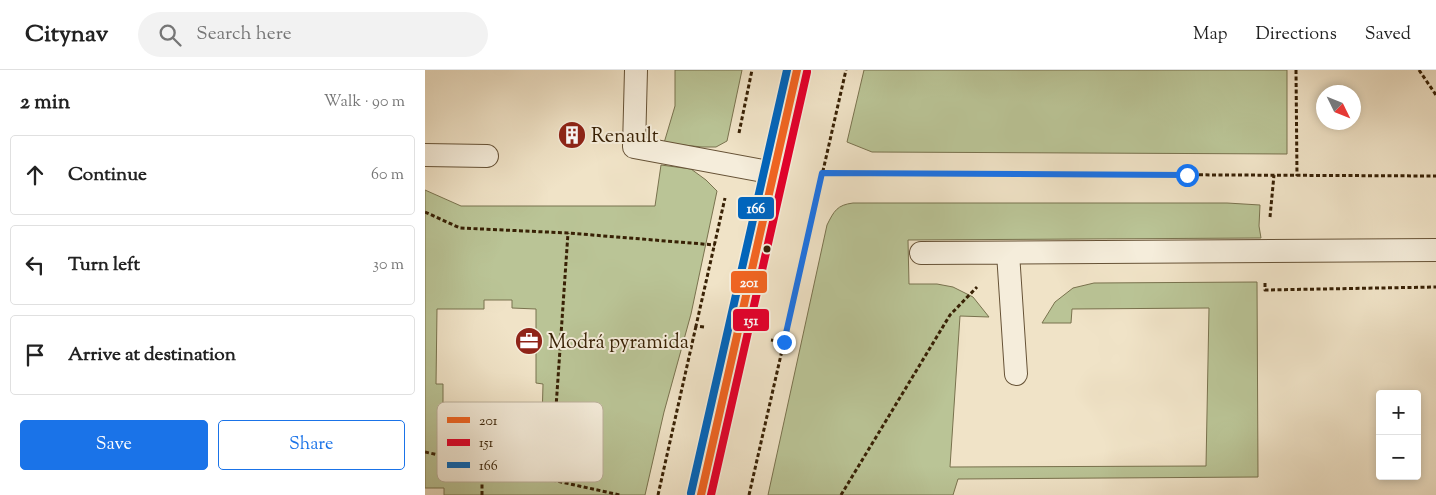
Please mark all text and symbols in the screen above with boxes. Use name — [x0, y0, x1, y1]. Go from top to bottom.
search box — [138, 12, 488, 57]
text: Citynav — [25, 18, 108, 52]
icon: search — [156, 21, 184, 49]
text: Search here — [196, 21, 292, 48]
text: Map — [1193, 22, 1228, 48]
text: Directions — [1256, 22, 1337, 48]
text: Saved — [1365, 22, 1411, 48]
north arrow — [1316, 85, 1361, 130]
text: 2 min — [20, 88, 70, 118]
text: Walk · 90 m — [324, 91, 405, 114]
building icon: Renault — [557, 120, 587, 150]
place label: Renault — [591, 123, 659, 152]
icon: ahead — [21, 161, 49, 189]
text: Continue — [68, 162, 147, 189]
text: 60 m — [371, 164, 404, 187]
route start — [1176, 164, 1199, 187]
line badge: 166 — [737, 196, 775, 220]
text: 166 — [747, 200, 765, 220]
unlabelled marker — [762, 244, 772, 254]
icon: left — [21, 251, 49, 279]
text: Turn left — [68, 252, 140, 279]
text: 30 m — [373, 254, 404, 277]
line badge: 201 — [730, 270, 768, 294]
text: 201 — [740, 274, 759, 294]
line badge: 151 — [732, 308, 770, 332]
text: 151 — [744, 312, 758, 332]
office icon: Modrá pyramida — [514, 326, 544, 356]
place label: Modrá pyramida — [548, 329, 689, 358]
route end — [773, 331, 796, 354]
icon: arrive — [21, 341, 49, 369]
text: Arrive at destination — [68, 342, 236, 369]
map controls — [1376, 390, 1421, 480]
button: + — [1376, 390, 1421, 435]
legend — [437, 402, 603, 482]
text: 201 — [479, 412, 498, 432]
button: Save — [20, 420, 208, 470]
button: Share — [218, 420, 405, 470]
text: 151 — [479, 434, 494, 454]
button: − — [1376, 435, 1421, 480]
text: 166 — [479, 457, 498, 477]

